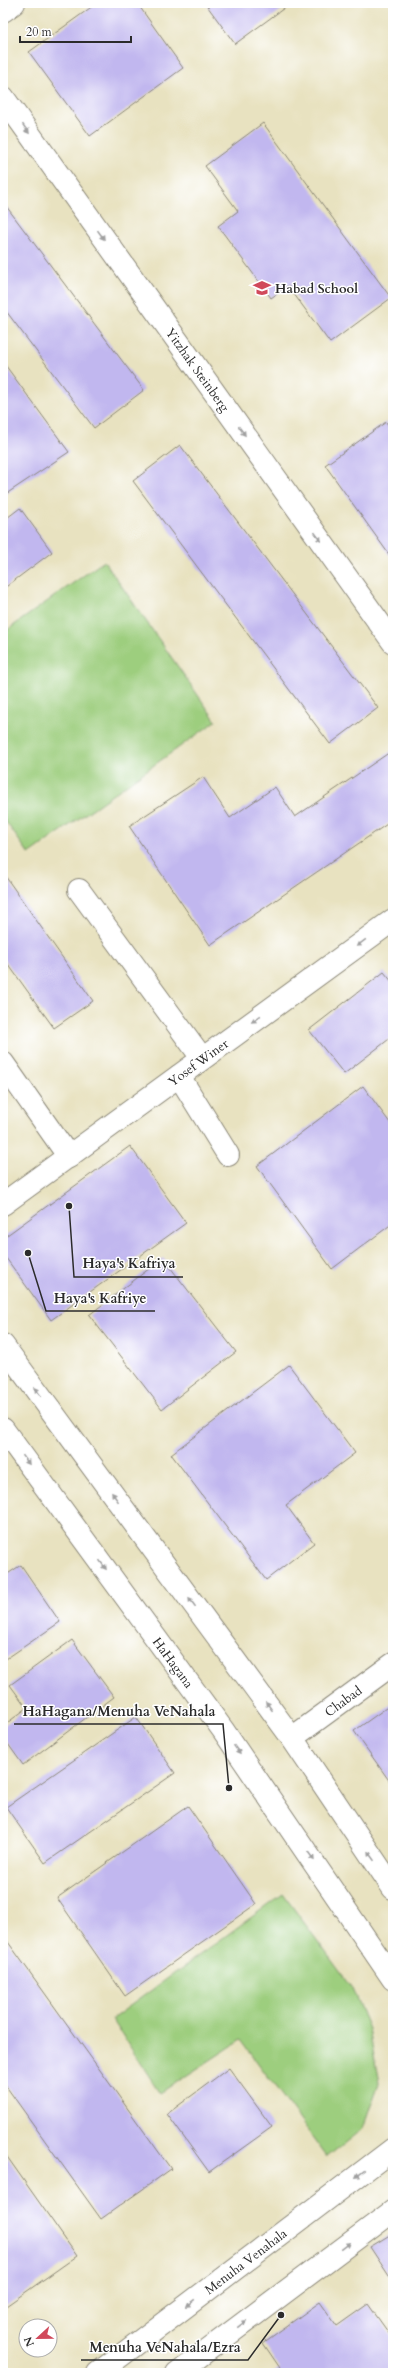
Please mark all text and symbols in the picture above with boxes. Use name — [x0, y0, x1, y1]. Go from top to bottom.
scale bar — [20, 18, 131, 44]
text: 20 m — [26, 24, 53, 40]
one-way arrow — [22, 124, 30, 134]
one-way arrow — [97, 229, 106, 240]
school or university icon: Habad School — [252, 278, 272, 298]
place label: Habad School — [275, 280, 358, 298]
street label: Yitzhak Steinberg — [161, 325, 234, 416]
one-way arrow — [238, 426, 246, 437]
one-way arrow — [314, 532, 322, 542]
one-way arrow — [356, 939, 367, 947]
one-way arrow — [251, 1015, 261, 1023]
street label: Yosef Winer — [165, 1035, 232, 1091]
callout: Haya's Kafriya — [74, 1251, 183, 1277]
text: Haya's Kafriya — [82, 1254, 176, 1273]
callout: Haya's Kafriye — [46, 1285, 155, 1311]
text: Haya's Kafriye — [54, 1289, 146, 1308]
one-way arrow — [34, 1387, 42, 1397]
one-way arrow — [22, 1455, 30, 1465]
one-way arrow — [111, 1492, 119, 1502]
one-way arrow — [98, 1560, 107, 1571]
one-way arrow — [188, 1596, 196, 1607]
street label: HaHagana — [148, 1634, 198, 1692]
street label: Chabad — [321, 1682, 366, 1721]
callout: HaHagana/Menuha VeNahala — [14, 1698, 223, 1724]
one-way arrow — [264, 1701, 273, 1712]
text: HaHagana/Menuha VeNahala — [23, 1702, 215, 1721]
one-way arrow — [233, 1744, 240, 1755]
one-way arrow — [367, 1850, 375, 1861]
one-way arrow — [307, 1851, 315, 1862]
one-way arrow — [355, 2170, 366, 2178]
street label: Menuha Venahala — [201, 2225, 291, 2299]
one-way arrow — [340, 2242, 351, 2250]
one-way arrow — [185, 2299, 195, 2307]
north arrow — [18, 2318, 58, 2358]
one-way arrow — [236, 2320, 247, 2329]
text: N — [20, 2334, 38, 2349]
callout: Menuha VeNahala/Ezra — [81, 2334, 248, 2360]
text: Menuha VeNahala/Ezra — [89, 2338, 241, 2357]

